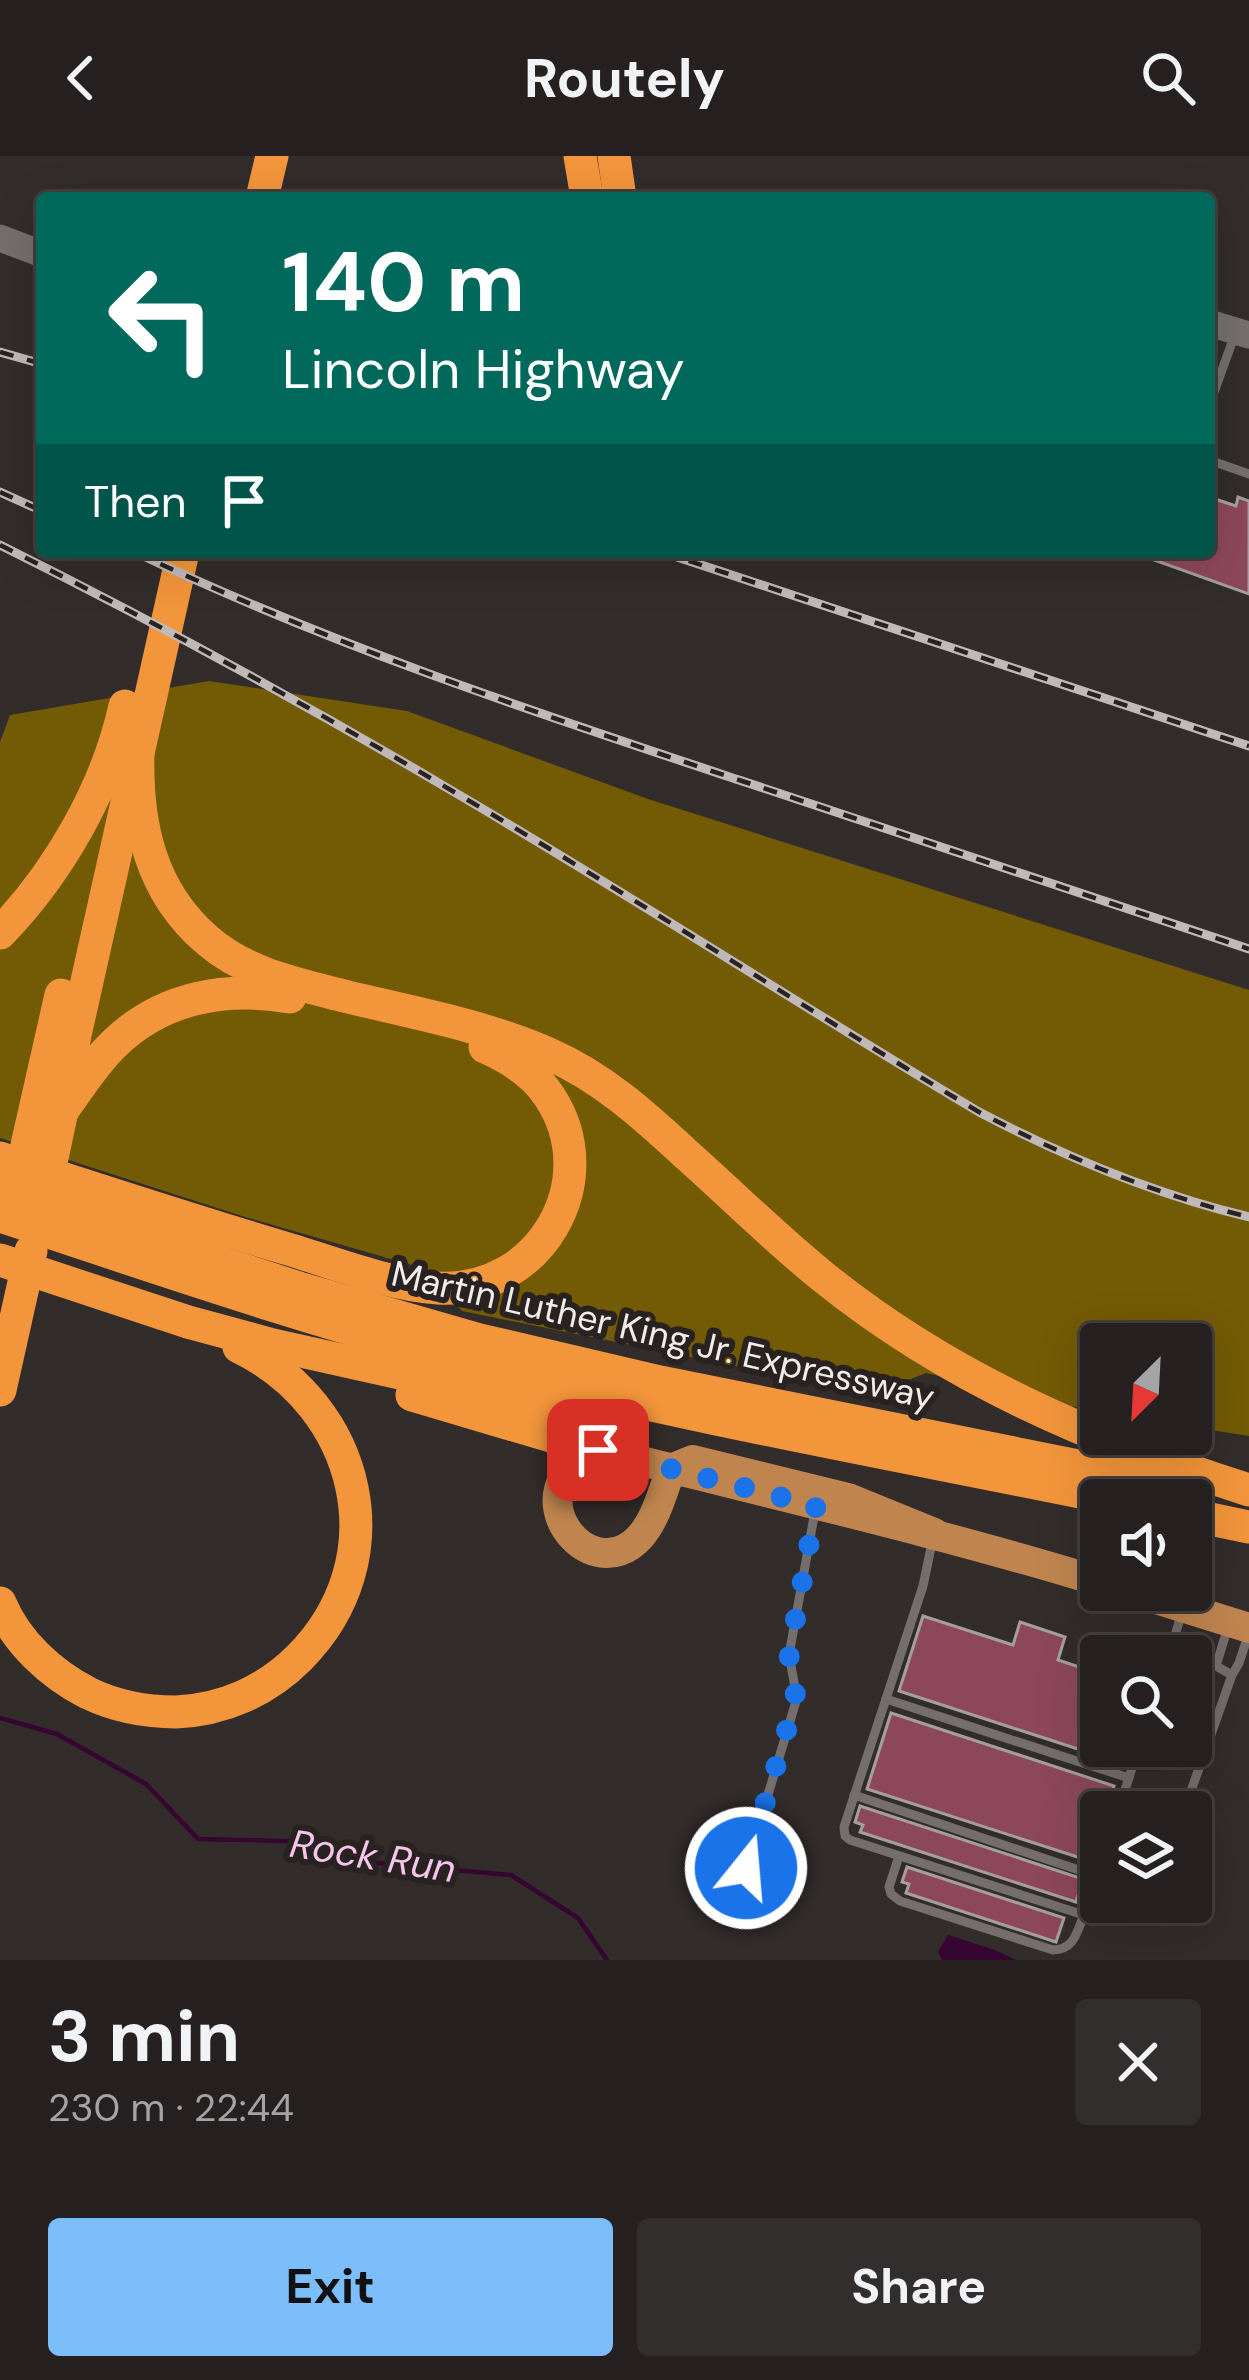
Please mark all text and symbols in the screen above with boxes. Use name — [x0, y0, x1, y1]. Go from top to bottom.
text: Routely — [524, 43, 725, 114]
icon: back — [48, 45, 114, 111]
icon: search — [1135, 45, 1201, 111]
text: 140 m — [282, 228, 525, 337]
icon: left — [84, 240, 240, 396]
text: Lincoln Highway — [282, 334, 684, 405]
icon: arrive — [211, 468, 277, 534]
text: Then — [84, 472, 187, 531]
street label: Martin Luther King Jr. Expressway — [387, 1250, 939, 1420]
north arrow — [1080, 1323, 1212, 1455]
map controls — [1080, 1323, 1212, 1923]
pin — [547, 1399, 649, 1501]
icon: arrive — [565, 1417, 631, 1483]
button: sound — [1080, 1479, 1212, 1611]
button: search — [1080, 1635, 1212, 1767]
button: layers — [1080, 1791, 1212, 1923]
position arrow — [683, 1805, 809, 1931]
water label: Rock Run — [286, 1818, 460, 1894]
text: 3 min — [48, 1990, 240, 2083]
button: close — [1075, 1999, 1201, 2125]
text: 230 m · 22:44 — [48, 2082, 294, 2133]
button: Exit — [48, 2218, 613, 2356]
button: Share — [637, 2218, 1201, 2356]

